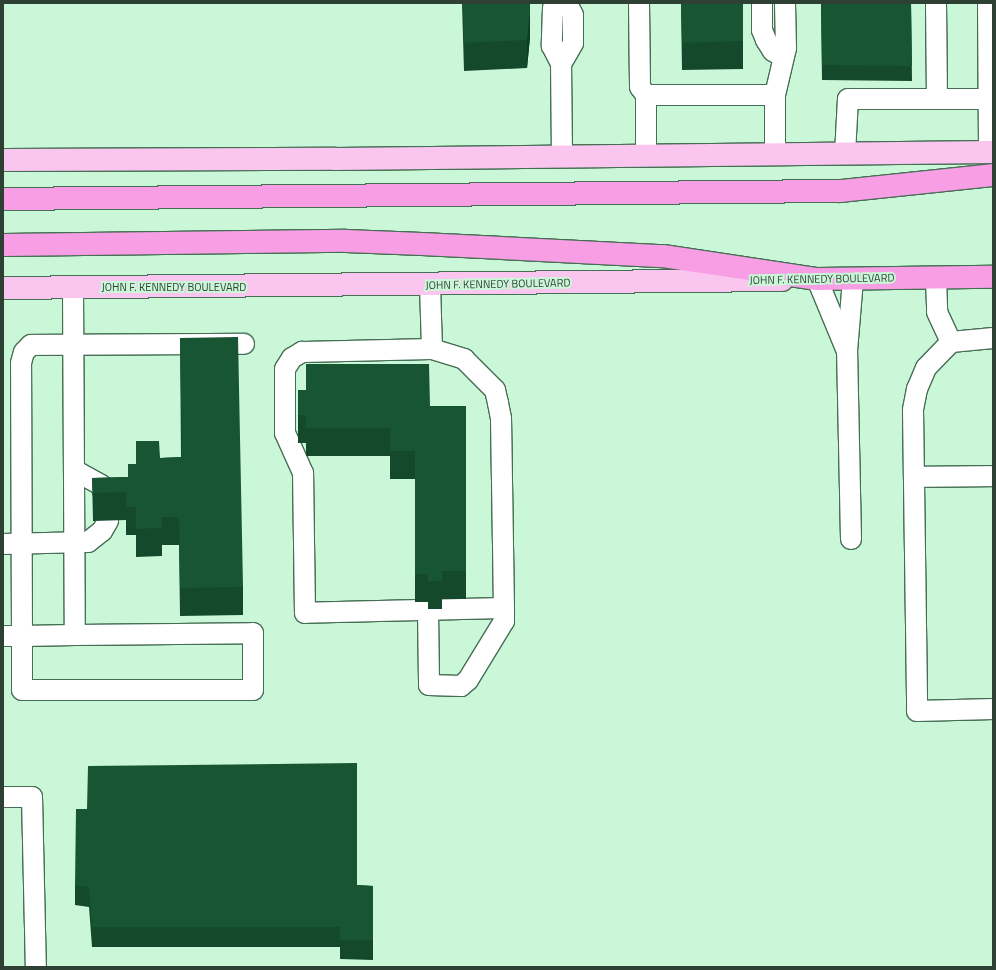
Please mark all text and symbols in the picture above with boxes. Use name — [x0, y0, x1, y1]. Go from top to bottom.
street label: JOHN F. KENNEDY BOULEVARD — [749, 271, 895, 287]
street label: JOHN F. KENNEDY BOULEVARD — [425, 276, 571, 292]
street label: JOHN F. KENNEDY BOULEVARD — [102, 280, 246, 294]

